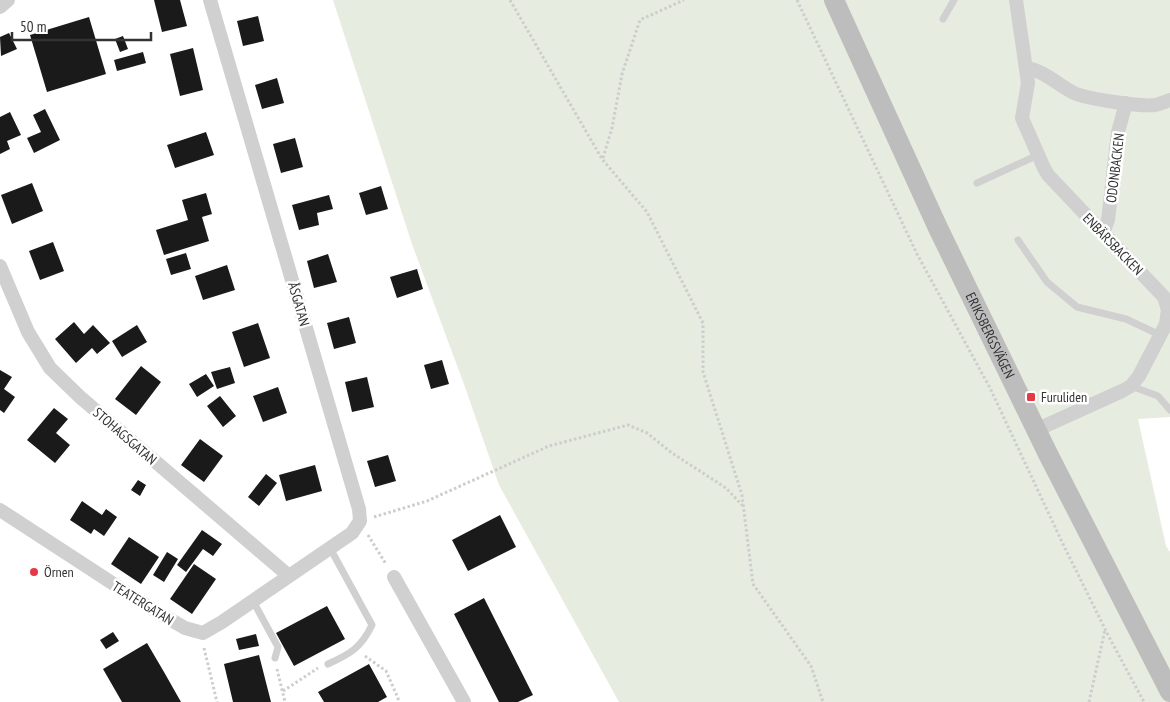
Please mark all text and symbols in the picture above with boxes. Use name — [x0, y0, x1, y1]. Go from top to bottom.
scale bar — [12, 10, 151, 42]
text: 50 m — [20, 17, 46, 36]
street label: ODONBACKEN — [1102, 132, 1128, 204]
street label: ENBÄRSBACKEN — [1079, 209, 1147, 279]
street label: ÅSGATAN — [284, 280, 314, 328]
street label: ERIKSBERGSVÄGEN — [962, 289, 1019, 381]
place label: Furuliden — [1041, 388, 1087, 406]
marker: Furuliden — [1025, 391, 1037, 403]
street label: STOHAGSGATAN — [89, 403, 161, 469]
place label: Örnen — [44, 563, 74, 581]
marker: Örnen — [28, 566, 40, 578]
street label: TEATERGATAN — [109, 577, 177, 629]

